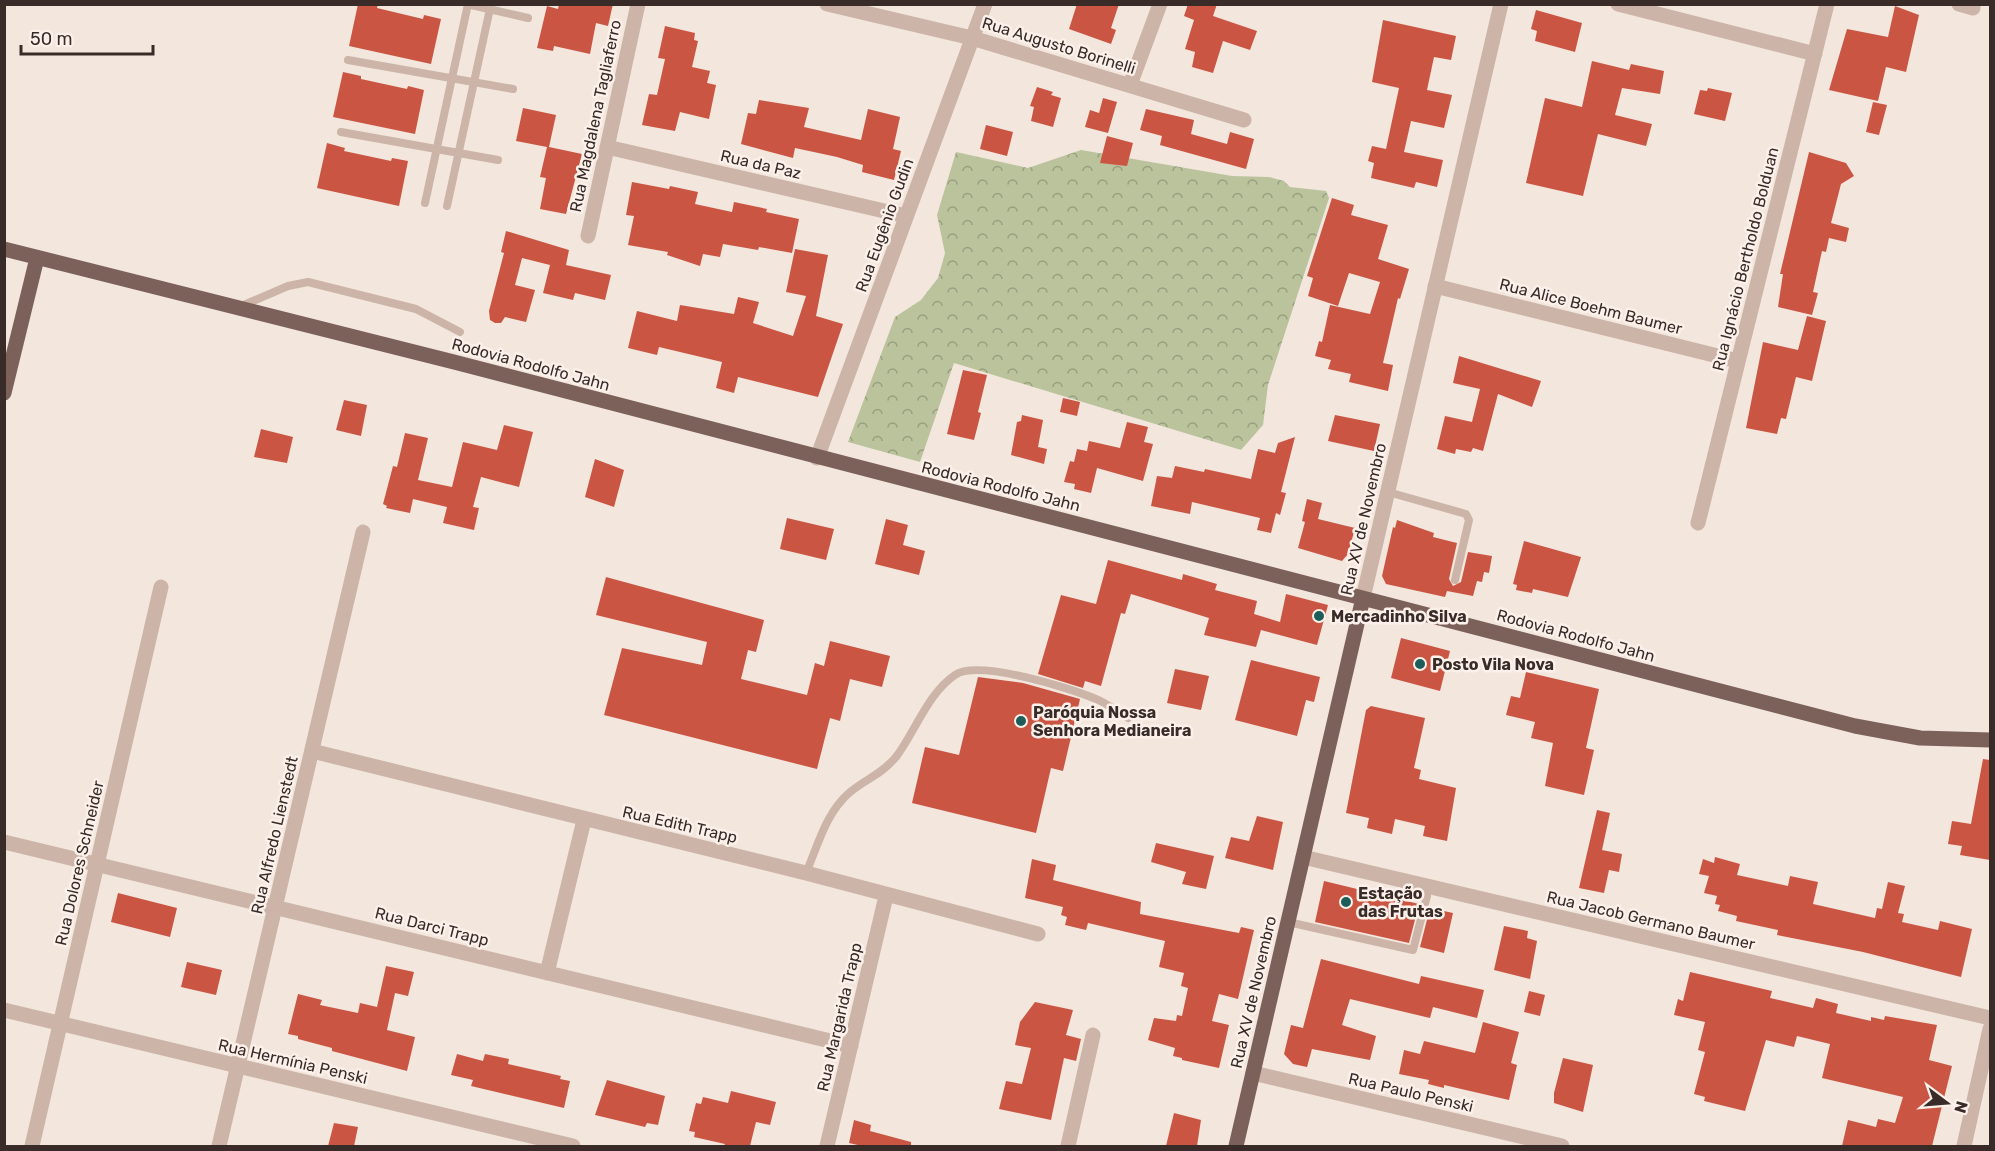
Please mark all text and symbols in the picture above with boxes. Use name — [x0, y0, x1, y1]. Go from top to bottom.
street label: Rua Augusto Borinelli — [980, 13, 1138, 78]
scale bar — [21, 18, 153, 56]
street label: Rua Magdalena Tagliaferro — [566, 18, 625, 214]
text: 50 m — [30, 28, 73, 50]
street label: Rua Ignácio Bertholdo Bolduan — [1708, 145, 1783, 373]
street label: Rua da Paz — [719, 146, 803, 183]
street label: Rua Eugênio Gudin — [851, 156, 917, 295]
street label: Rua Alice Boehm Baumer — [1497, 275, 1684, 338]
street label: Rodovia Rodolfo Jahn — [450, 334, 612, 395]
street label: Rua XV de Novembro — [1337, 441, 1390, 597]
street label: Rodovia Rodolfo Jahn — [919, 458, 1082, 515]
street label: Rodovia Rodolfo Jahn — [1495, 605, 1657, 666]
place label: Mercadinho Silva — [1331, 607, 1467, 626]
marker: Mercadinho Silva — [1312, 609, 1326, 623]
place label: Posto Vila Nova — [1432, 655, 1554, 674]
marker: Posto Vila Nova — [1413, 657, 1427, 671]
place label: Paróquia Nossa Senhora Medianeira — [1033, 703, 1191, 740]
marker: Paróquia Nossa Senhora Medianeira — [1014, 714, 1028, 728]
street label: Rua Alfredo Lienstedt — [247, 754, 302, 916]
street label: Rua Dolores Schneider — [51, 779, 108, 947]
street label: Rua Edith Trapp — [621, 802, 739, 847]
place label: Estação das Frutas — [1358, 884, 1443, 921]
street label: Rua Jacob Germano Baumer — [1545, 887, 1757, 954]
marker: Estação das Frutas — [1339, 895, 1353, 909]
street label: Rua Darci Trapp — [373, 903, 491, 950]
street label: Rua XV de Novembro — [1227, 914, 1280, 1070]
street label: Rua Margarida Trapp — [813, 941, 866, 1093]
street label: Rua Hermínia Penski — [216, 1035, 369, 1088]
street label: Rua Paulo Penski — [1347, 1069, 1475, 1116]
north arrow — [1917, 1073, 1977, 1133]
text: N — [1950, 1099, 1972, 1115]

